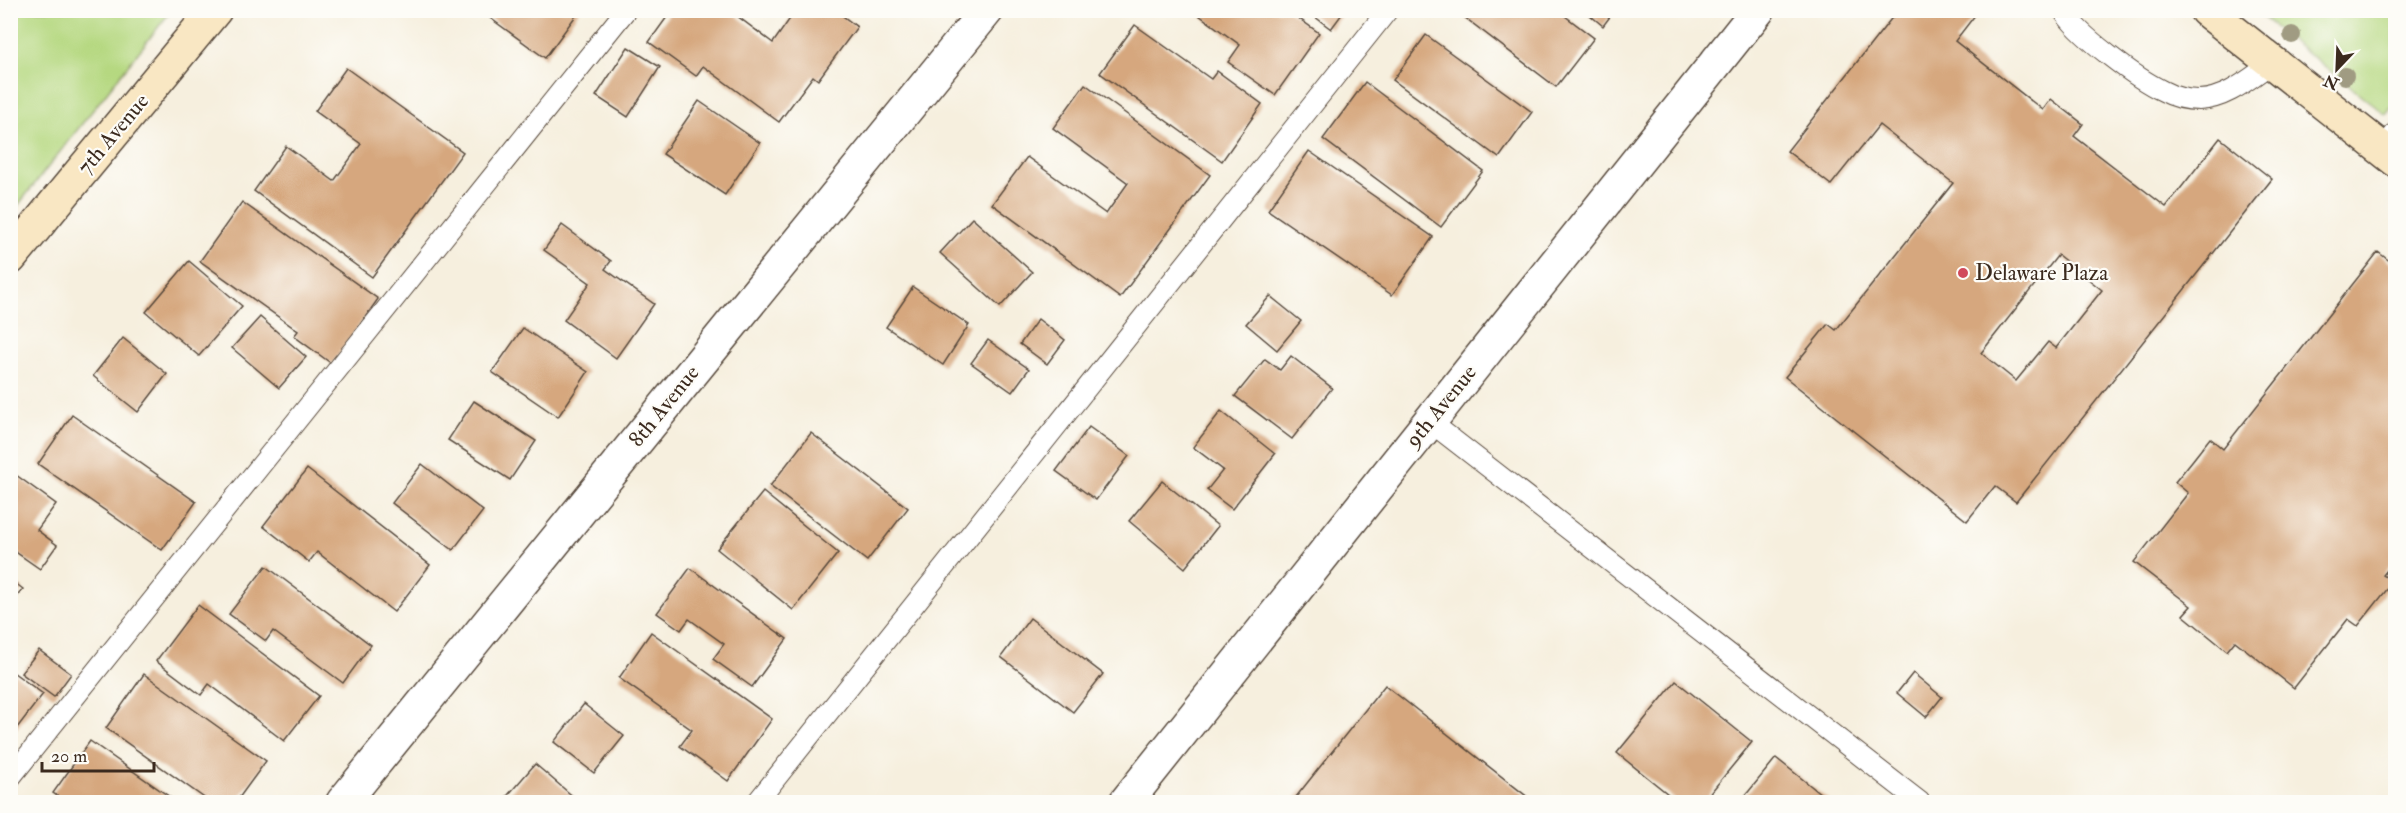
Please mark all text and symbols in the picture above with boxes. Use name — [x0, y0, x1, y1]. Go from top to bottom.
north arrow — [2307, 39, 2367, 99]
text: N — [2320, 70, 2343, 94]
street label: 7th Avenue — [71, 88, 155, 180]
place label: Delaware Plaza — [1975, 259, 2109, 287]
marker: Delaware Plaza — [1956, 266, 1970, 280]
street label: 8th Avenue — [622, 359, 706, 453]
street label: 9th Avenue — [1398, 359, 1483, 455]
scale bar — [42, 735, 154, 773]
text: 20 m — [51, 745, 87, 768]

